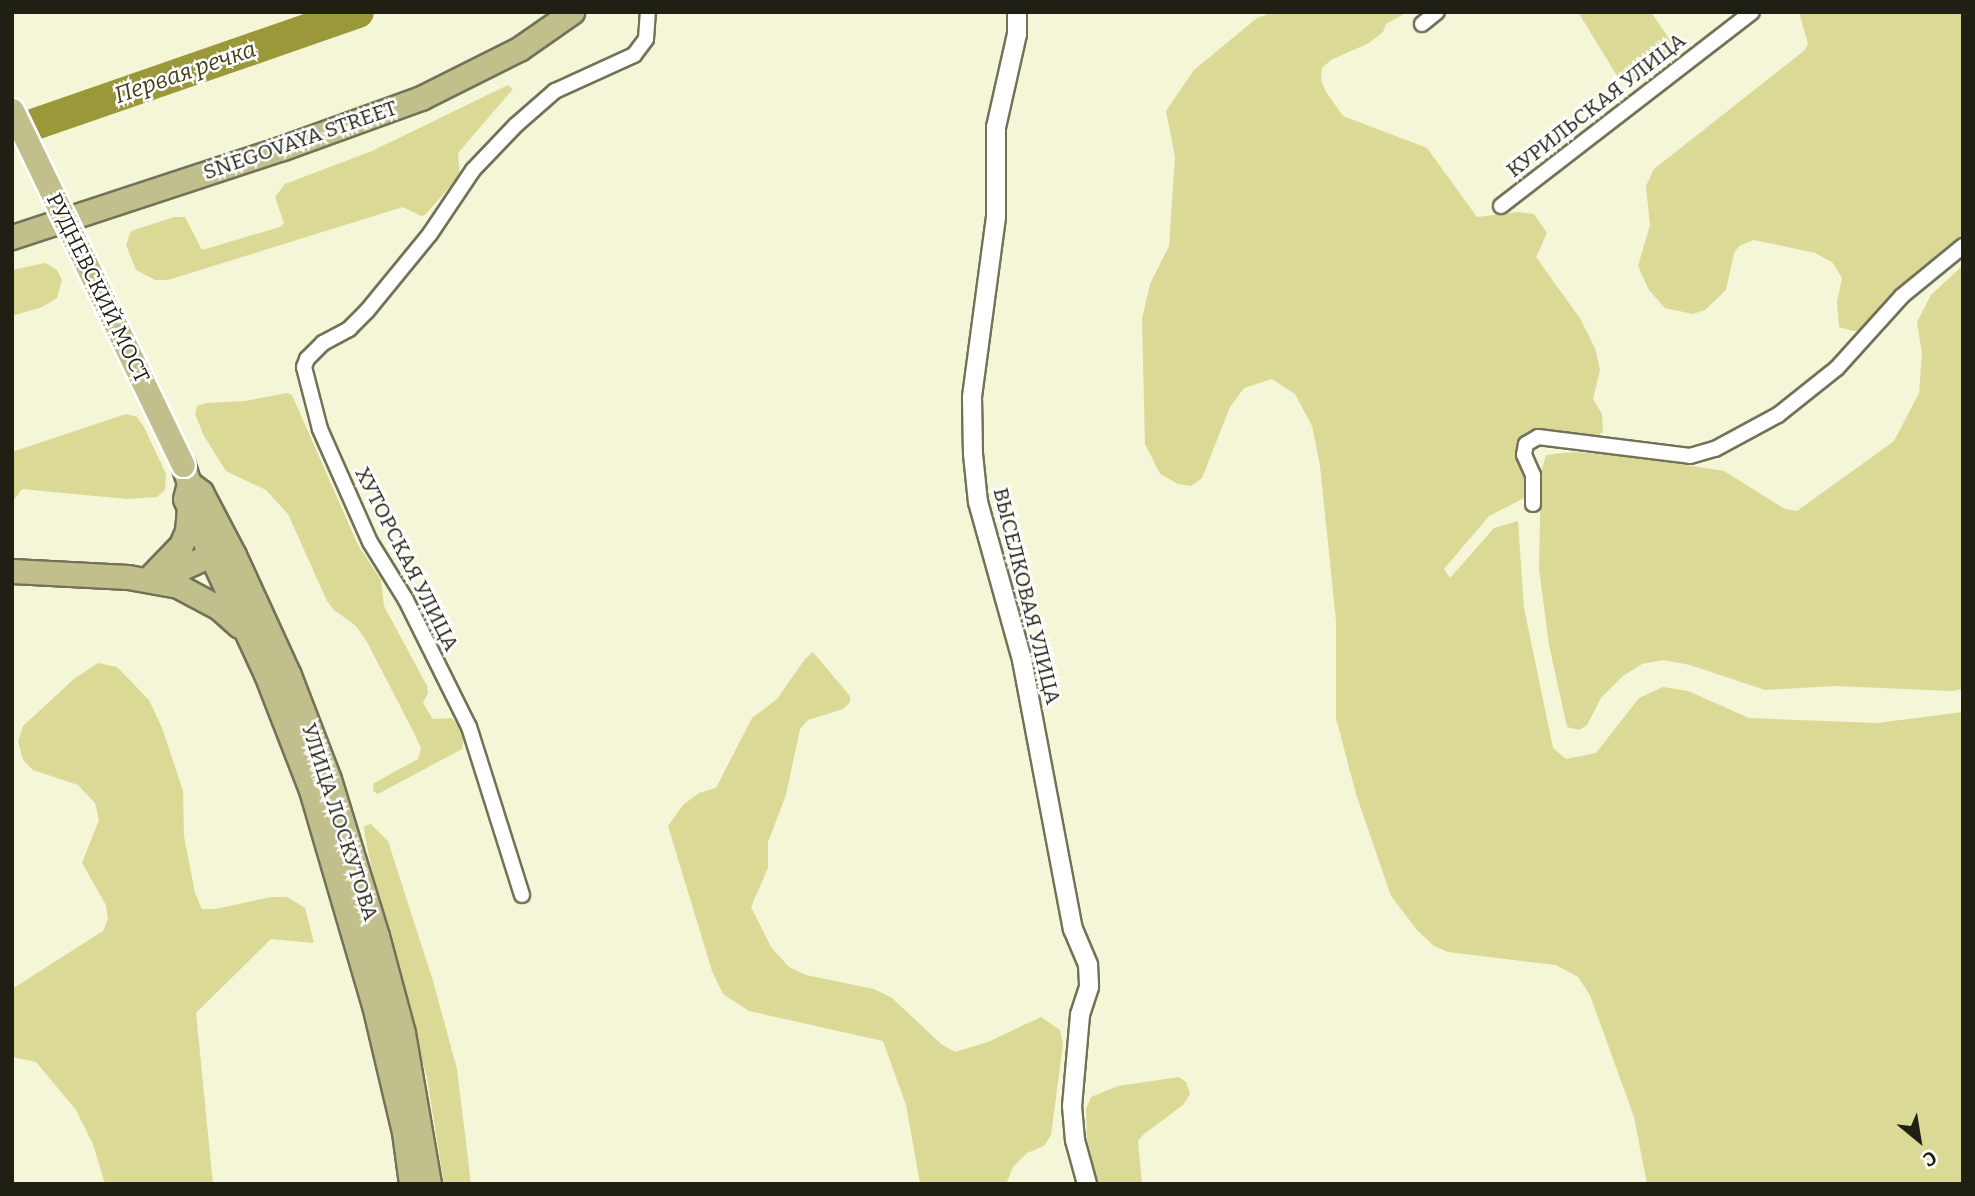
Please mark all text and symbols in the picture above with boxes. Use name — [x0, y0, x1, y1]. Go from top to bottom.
street label: КУРИЛЬСКАЯ УЛИЦА — [1502, 27, 1690, 183]
water label: Первая речка — [111, 35, 259, 109]
street label: SNEGOVAYA STREET — [200, 95, 400, 185]
street label: РУДНЕВСКИЙ МОСТ — [41, 189, 155, 387]
street label: ХУТОРСКАЯ УЛИЦА — [350, 463, 464, 655]
street label: ВЫСЕЛКОВАЯ УЛИЦА — [988, 485, 1066, 707]
street label: УЛИЦА ЛОСКУТОВА — [296, 720, 384, 924]
north arrow — [1884, 1105, 1954, 1175]
text: С — [1919, 1146, 1941, 1172]

